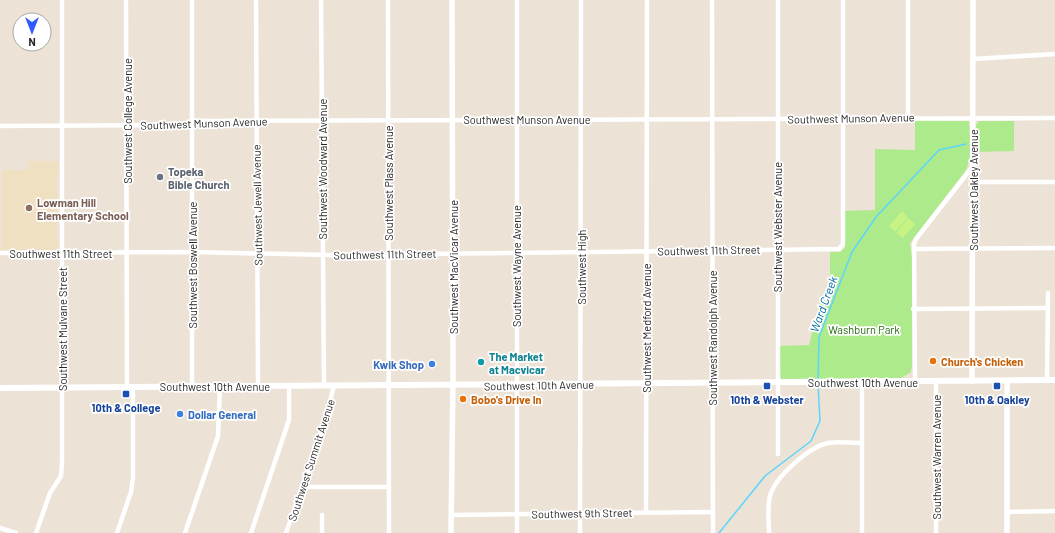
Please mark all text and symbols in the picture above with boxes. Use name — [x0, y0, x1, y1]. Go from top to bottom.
north arrow — [12, 12, 52, 52]
text: N — [28, 36, 36, 49]
street label: Southwest College Avenue — [121, 58, 134, 184]
street label: Southwest Woodward Avenue — [316, 98, 329, 239]
street label: Southwest Munson Avenue — [787, 110, 915, 126]
street label: Southwest Munson Avenue — [463, 113, 591, 126]
street label: Southwest Munson Avenue — [140, 114, 268, 132]
street label: Southwest Plass Avenue — [382, 125, 395, 241]
street label: Southwest Oakley Avenue — [967, 129, 980, 251]
street label: Southwest Jewell Avenue — [249, 144, 265, 266]
street label: Southwest Webster Avenue — [771, 162, 784, 292]
place label: Topeka Bible Church — [168, 165, 229, 191]
marker: Topeka Bible Church — [155, 172, 165, 182]
place label: Lowman Hill Elementary School — [37, 196, 129, 222]
street label: Southwest MacVicar Avenue — [447, 200, 460, 334]
street label: Southwest Boswell Avenue — [186, 201, 199, 328]
marker: Lowman Hill Elementary School — [24, 203, 34, 213]
street label: Southwest Wayne Avenue — [510, 205, 523, 327]
street label: Southwest High — [575, 229, 588, 304]
street label: Southwest 11th Street — [657, 243, 761, 257]
street label: Southwest 11th Street — [9, 247, 113, 260]
street label: Southwest 11th Street — [333, 247, 437, 261]
street label: Southwest Medford Avenue — [640, 263, 653, 393]
street label: Southwest Mulvane Street — [56, 267, 69, 391]
street label: Southwest Randolph Avenue — [706, 270, 719, 406]
water label: Ward Creek — [806, 274, 840, 334]
park label: Washburn Park — [828, 323, 900, 336]
place label: The Market at Macvicar — [489, 350, 546, 376]
place label: Church's Chicken — [941, 355, 1023, 368]
marker: Church's Chicken — [928, 356, 938, 366]
marker: The Market at Macvicar — [476, 357, 486, 367]
place label: Kwik Shop — [373, 358, 424, 371]
marker: Kwik Shop — [427, 359, 437, 369]
street label: Southwest 10th Avenue — [808, 376, 918, 389]
street label: Southwest 10th Avenue — [484, 378, 594, 392]
street label: Southwest 10th Avenue — [160, 380, 270, 393]
marker: 10th & Webster — [762, 381, 772, 391]
marker: 10th & Oakley — [992, 381, 1002, 391]
marker: 10th & College — [121, 389, 131, 399]
place label: Bobo's Drive In — [471, 393, 542, 406]
place label: 10th & Webster — [730, 393, 805, 406]
place label: 10th & Oakley — [965, 393, 1030, 406]
marker: Bobo's Drive In — [458, 394, 468, 404]
street label: Southwest Warren Avenue — [930, 394, 943, 519]
street label: Southwest Summit Avenue — [285, 397, 337, 523]
place label: 10th & College — [92, 401, 160, 414]
place label: Dollar General — [188, 408, 256, 421]
marker: Dollar General — [175, 409, 185, 419]
street label: Southwest 9th Street — [531, 506, 633, 520]

